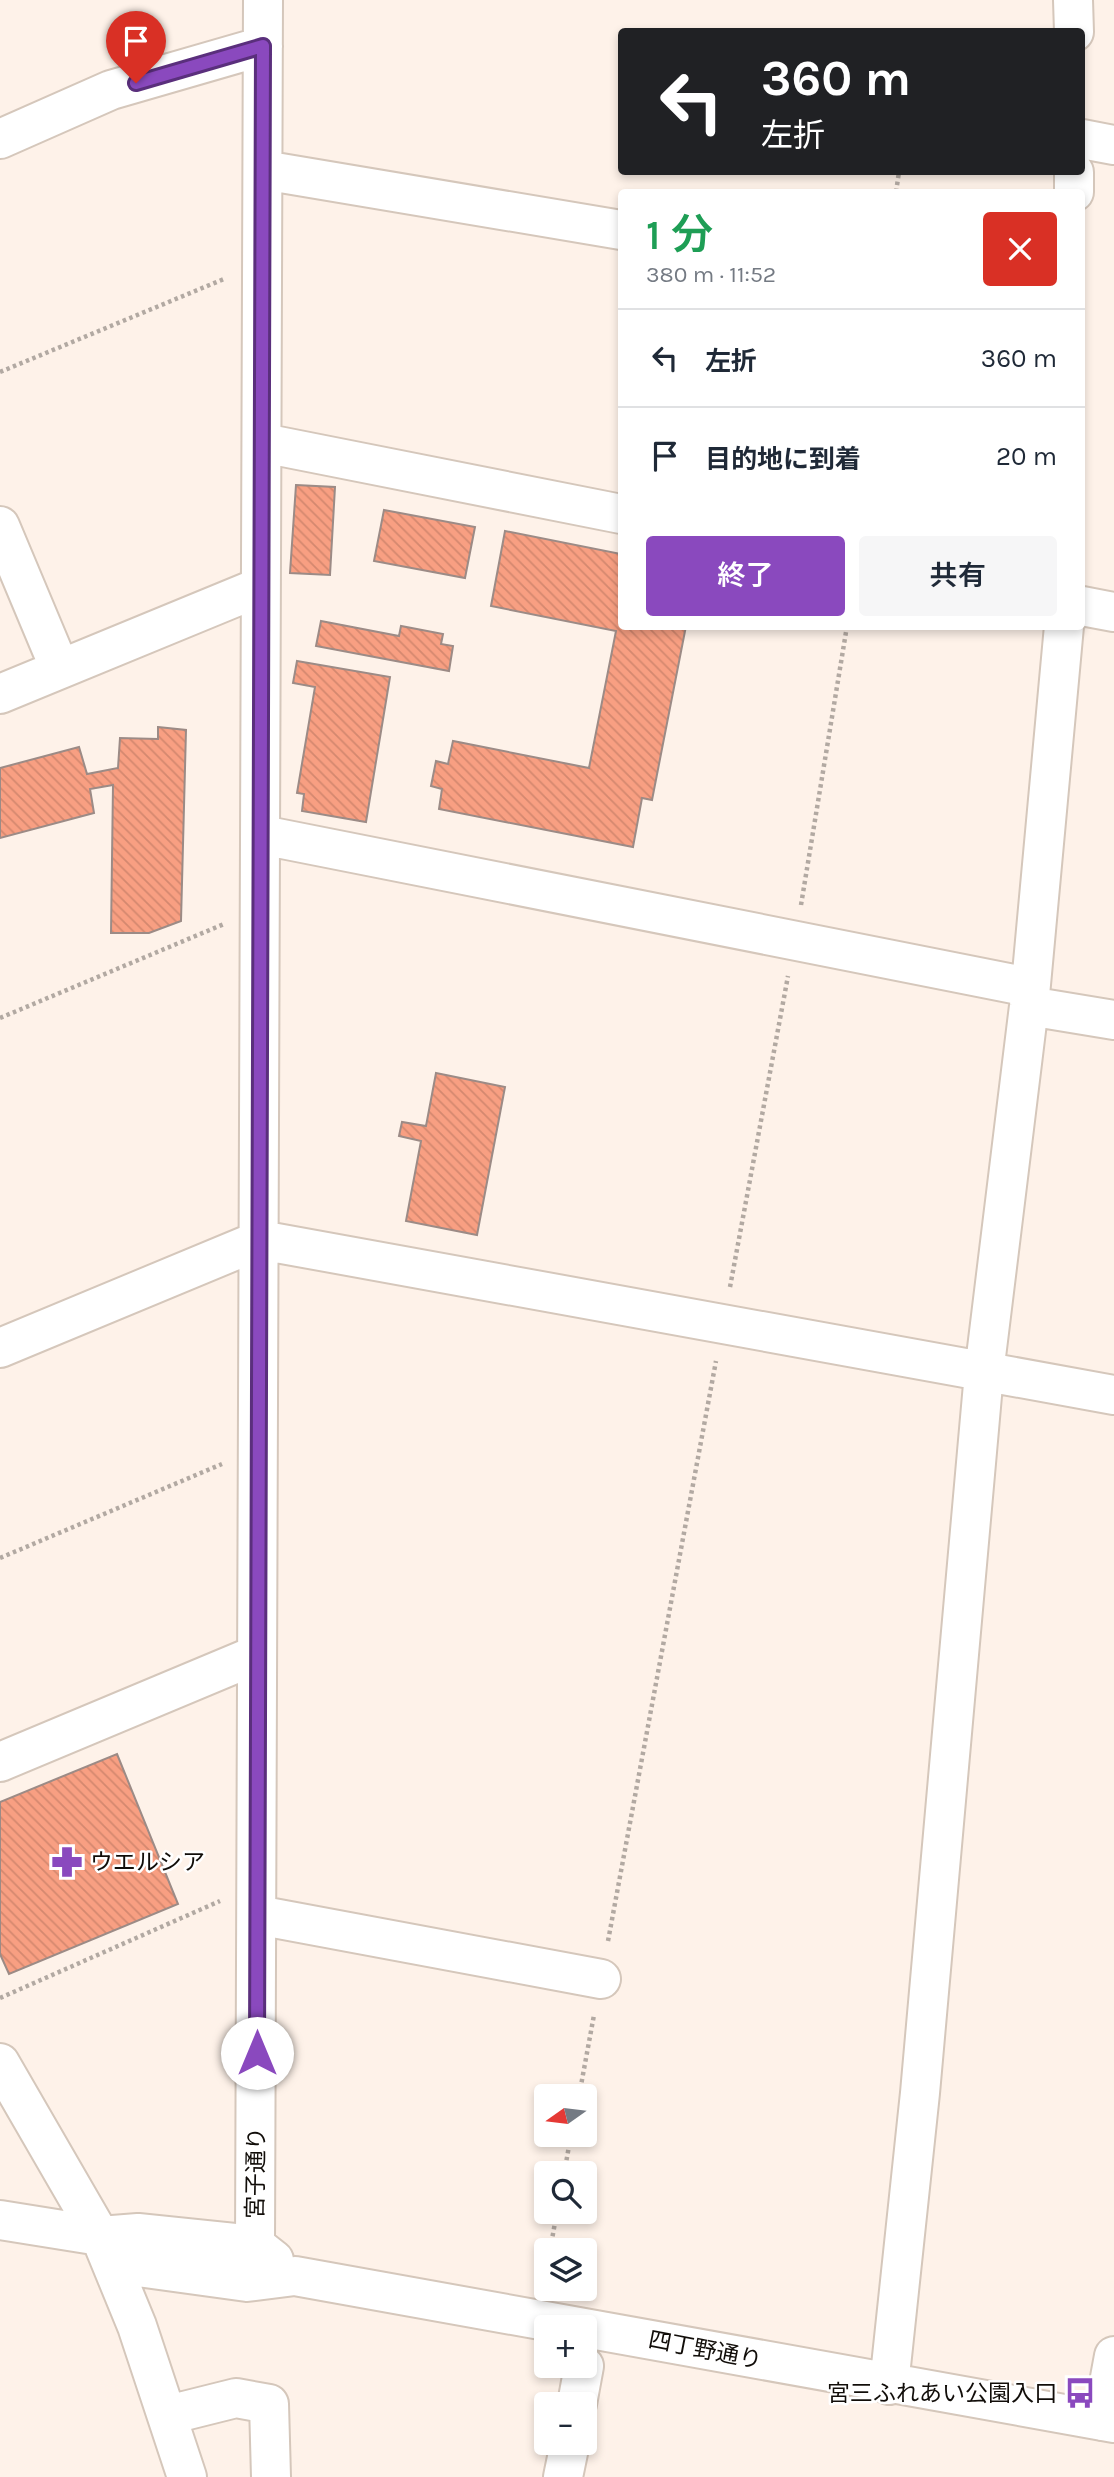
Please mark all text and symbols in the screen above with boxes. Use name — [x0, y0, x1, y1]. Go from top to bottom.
pin — [106, 11, 166, 83]
icon: arrive — [117, 22, 155, 60]
text: 360 m — [761, 50, 911, 107]
icon: left — [646, 56, 737, 147]
text: 左折 — [761, 117, 825, 154]
text: 1 分 — [646, 210, 713, 260]
button: close — [983, 212, 1057, 286]
text: 380 m · 11:52 — [646, 261, 776, 288]
icon: left — [646, 339, 684, 377]
text: 360 m — [981, 343, 1057, 374]
text: 左折 — [705, 346, 757, 377]
icon: arrive — [646, 437, 684, 475]
text: 20 m — [996, 441, 1057, 472]
text: 目的地に到着 — [705, 444, 861, 475]
button: 終了 — [646, 536, 845, 616]
button: 共有 — [859, 536, 1057, 616]
pharmacy icon: ウエルシア — [50, 1845, 84, 1879]
place label: ウエルシア — [90, 1849, 205, 1876]
position arrow — [220, 2016, 294, 2090]
north arrow — [534, 2084, 597, 2147]
map controls — [534, 2084, 597, 2455]
street label: 宮子通り — [242, 2127, 270, 2219]
button: search — [534, 2161, 597, 2224]
button: layers — [534, 2238, 597, 2301]
button: + — [534, 2315, 597, 2378]
street label: 四丁野通り — [646, 2326, 764, 2374]
bus stop icon: 宮三ふれあい公園入口 — [1063, 2376, 1097, 2410]
place label: 宮三ふれあい公園入口 — [827, 2380, 1057, 2407]
button: − — [534, 2392, 597, 2455]

